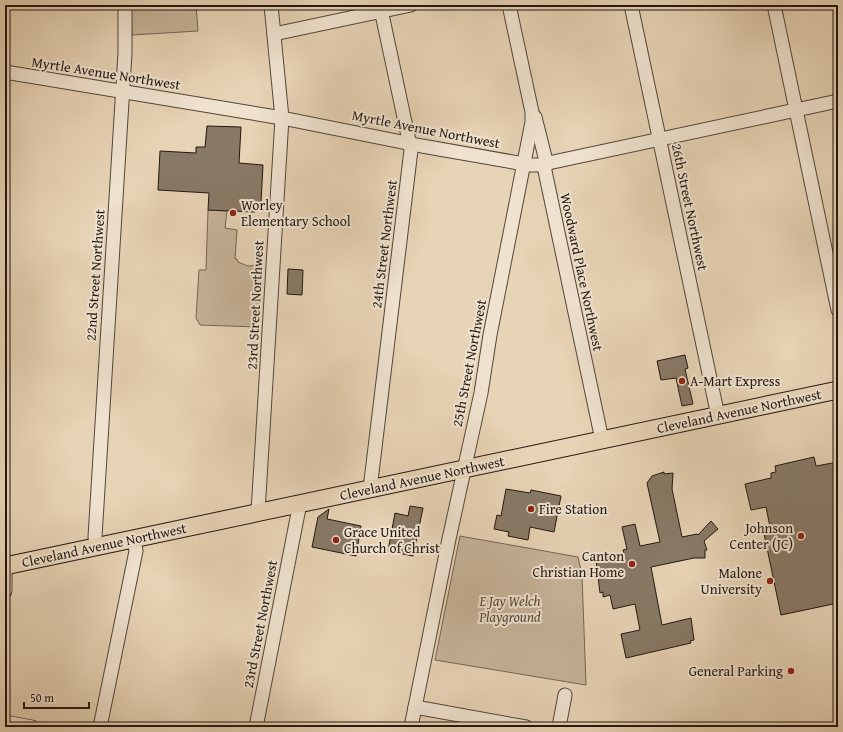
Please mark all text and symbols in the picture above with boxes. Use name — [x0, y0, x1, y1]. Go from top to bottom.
street label: Myrtle Avenue Northwest — [30, 51, 182, 95]
street label: Myrtle Avenue Northwest — [350, 105, 502, 153]
street label: 26th Street Northwest — [667, 142, 713, 272]
street label: 24th Street Northwest — [366, 178, 402, 309]
street label: Woodward Place Northwest — [555, 191, 609, 353]
place label: Worley Elementary School — [241, 195, 351, 231]
street label: 22nd Street Northwest — [80, 208, 110, 342]
marker: Worley Elementary School — [228, 208, 238, 218]
street label: 23rd Street Northwest — [242, 240, 268, 370]
street label: 25th Street Northwest — [447, 297, 491, 428]
place label: A-Mart Express — [690, 371, 780, 391]
marker: A-Mart Express — [677, 376, 687, 386]
street label: Cleveland Avenue Northwest — [655, 384, 823, 438]
street label: Cleveland Avenue Northwest — [338, 451, 506, 505]
place label: Fire Station — [539, 499, 607, 519]
marker: Fire Station — [526, 504, 536, 514]
street label: Cleveland Avenue Northwest — [20, 518, 188, 572]
place label: Johnson Center (JC) — [730, 518, 793, 554]
place label: Grace United Church of Christ — [344, 522, 440, 558]
marker: Johnson Center (JC) — [796, 531, 806, 541]
marker: Grace United Church of Christ — [331, 535, 341, 545]
place label: Canton Christian Home — [532, 546, 624, 582]
street label: 23rd Street Northwest — [238, 558, 282, 690]
marker: Canton Christian Home — [627, 559, 637, 569]
place label: Malone University — [701, 563, 762, 599]
marker: Malone University — [765, 576, 775, 586]
park label: E Jay Welch Playground — [478, 591, 541, 627]
place label: General Parking — [689, 661, 783, 681]
marker: General Parking — [786, 666, 796, 676]
scale bar — [24, 684, 89, 710]
text: 50 m — [30, 689, 54, 706]

